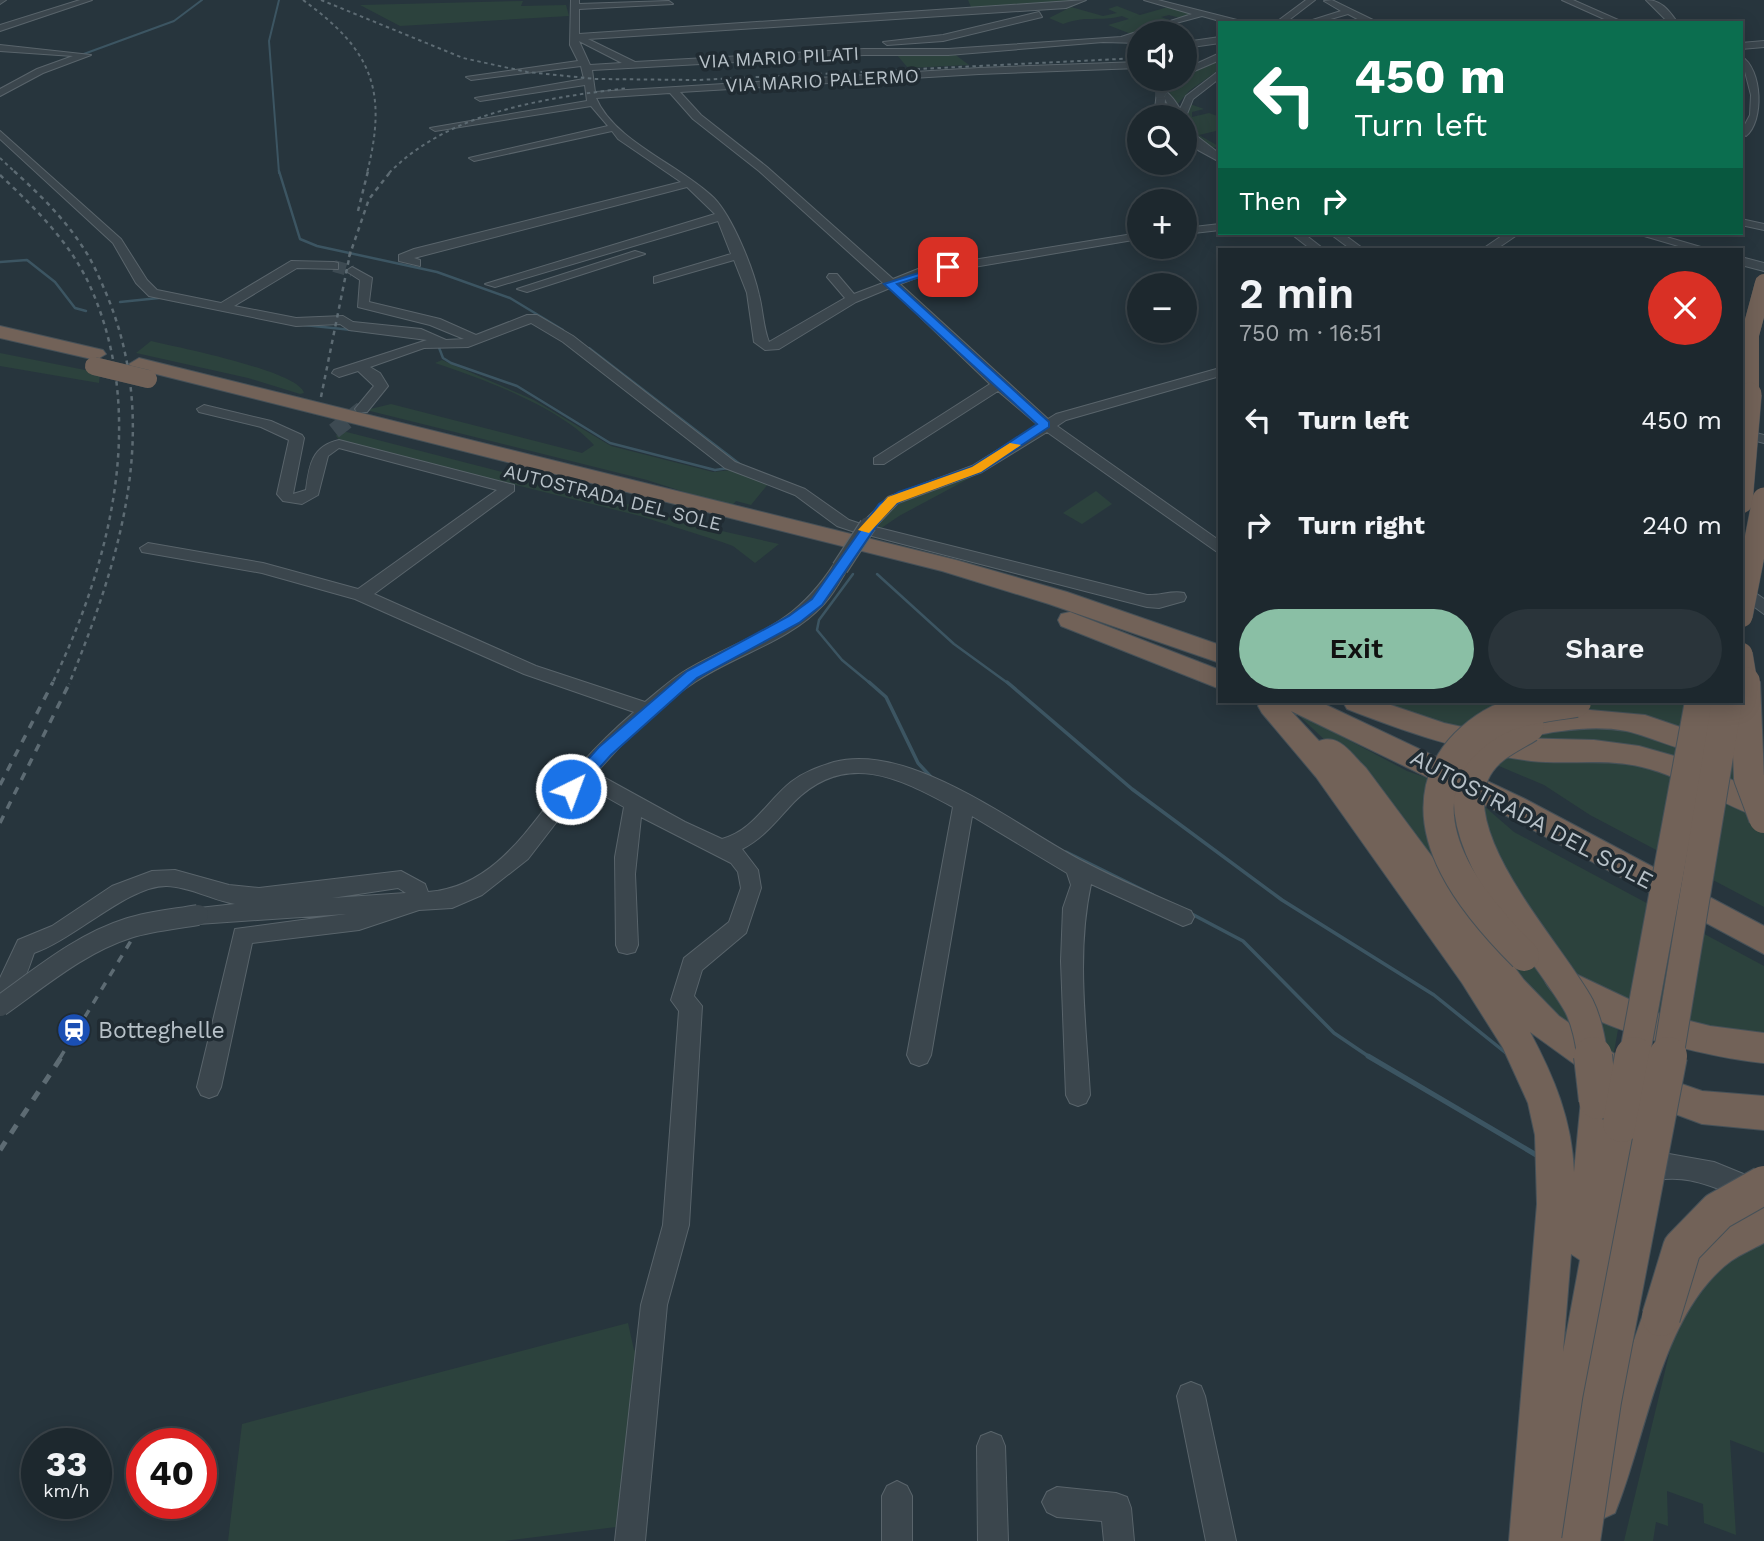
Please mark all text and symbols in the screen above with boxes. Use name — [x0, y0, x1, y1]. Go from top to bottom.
map controls — [1127, 21, 1197, 343]
button: sound — [1127, 21, 1197, 91]
street label: VIA MARIO PILATI — [698, 42, 860, 73]
text: 450 m — [1354, 47, 1506, 105]
icon: left — [1239, 49, 1330, 140]
street label: VIA MARIO PALERMO — [725, 64, 919, 97]
button: search — [1127, 105, 1197, 175]
text: Turn left — [1354, 106, 1487, 144]
icon: right — [1315, 182, 1353, 220]
text: Then — [1239, 186, 1301, 216]
button: + — [1127, 189, 1197, 259]
pin — [918, 237, 978, 297]
icon: arrive — [929, 248, 967, 286]
text: 2 min — [1239, 269, 1354, 318]
button: close — [1648, 271, 1722, 345]
button: − — [1127, 273, 1197, 343]
text: 750 m · 16:51 — [1239, 320, 1382, 347]
icon: left — [1239, 401, 1277, 439]
text: Turn left — [1298, 405, 1409, 435]
text: 450 m — [1641, 405, 1722, 435]
street label: AUTOSTRADA DEL SOLE — [502, 459, 724, 536]
icon: right — [1239, 506, 1277, 544]
text: Turn right — [1298, 510, 1425, 540]
text: 240 m — [1642, 510, 1722, 540]
button: Exit — [1239, 609, 1474, 689]
button: Share — [1488, 609, 1722, 689]
street label: AUTOSTRADA DEL SOLE — [1406, 744, 1658, 895]
position arrow — [534, 752, 608, 826]
station icon: Botteghelle — [55, 1011, 93, 1049]
place label: Botteghelle — [98, 1017, 225, 1044]
speed limit sign: 40 — [126, 1428, 217, 1519]
text: 33 — [46, 1443, 87, 1485]
text: km/h — [43, 1480, 90, 1501]

